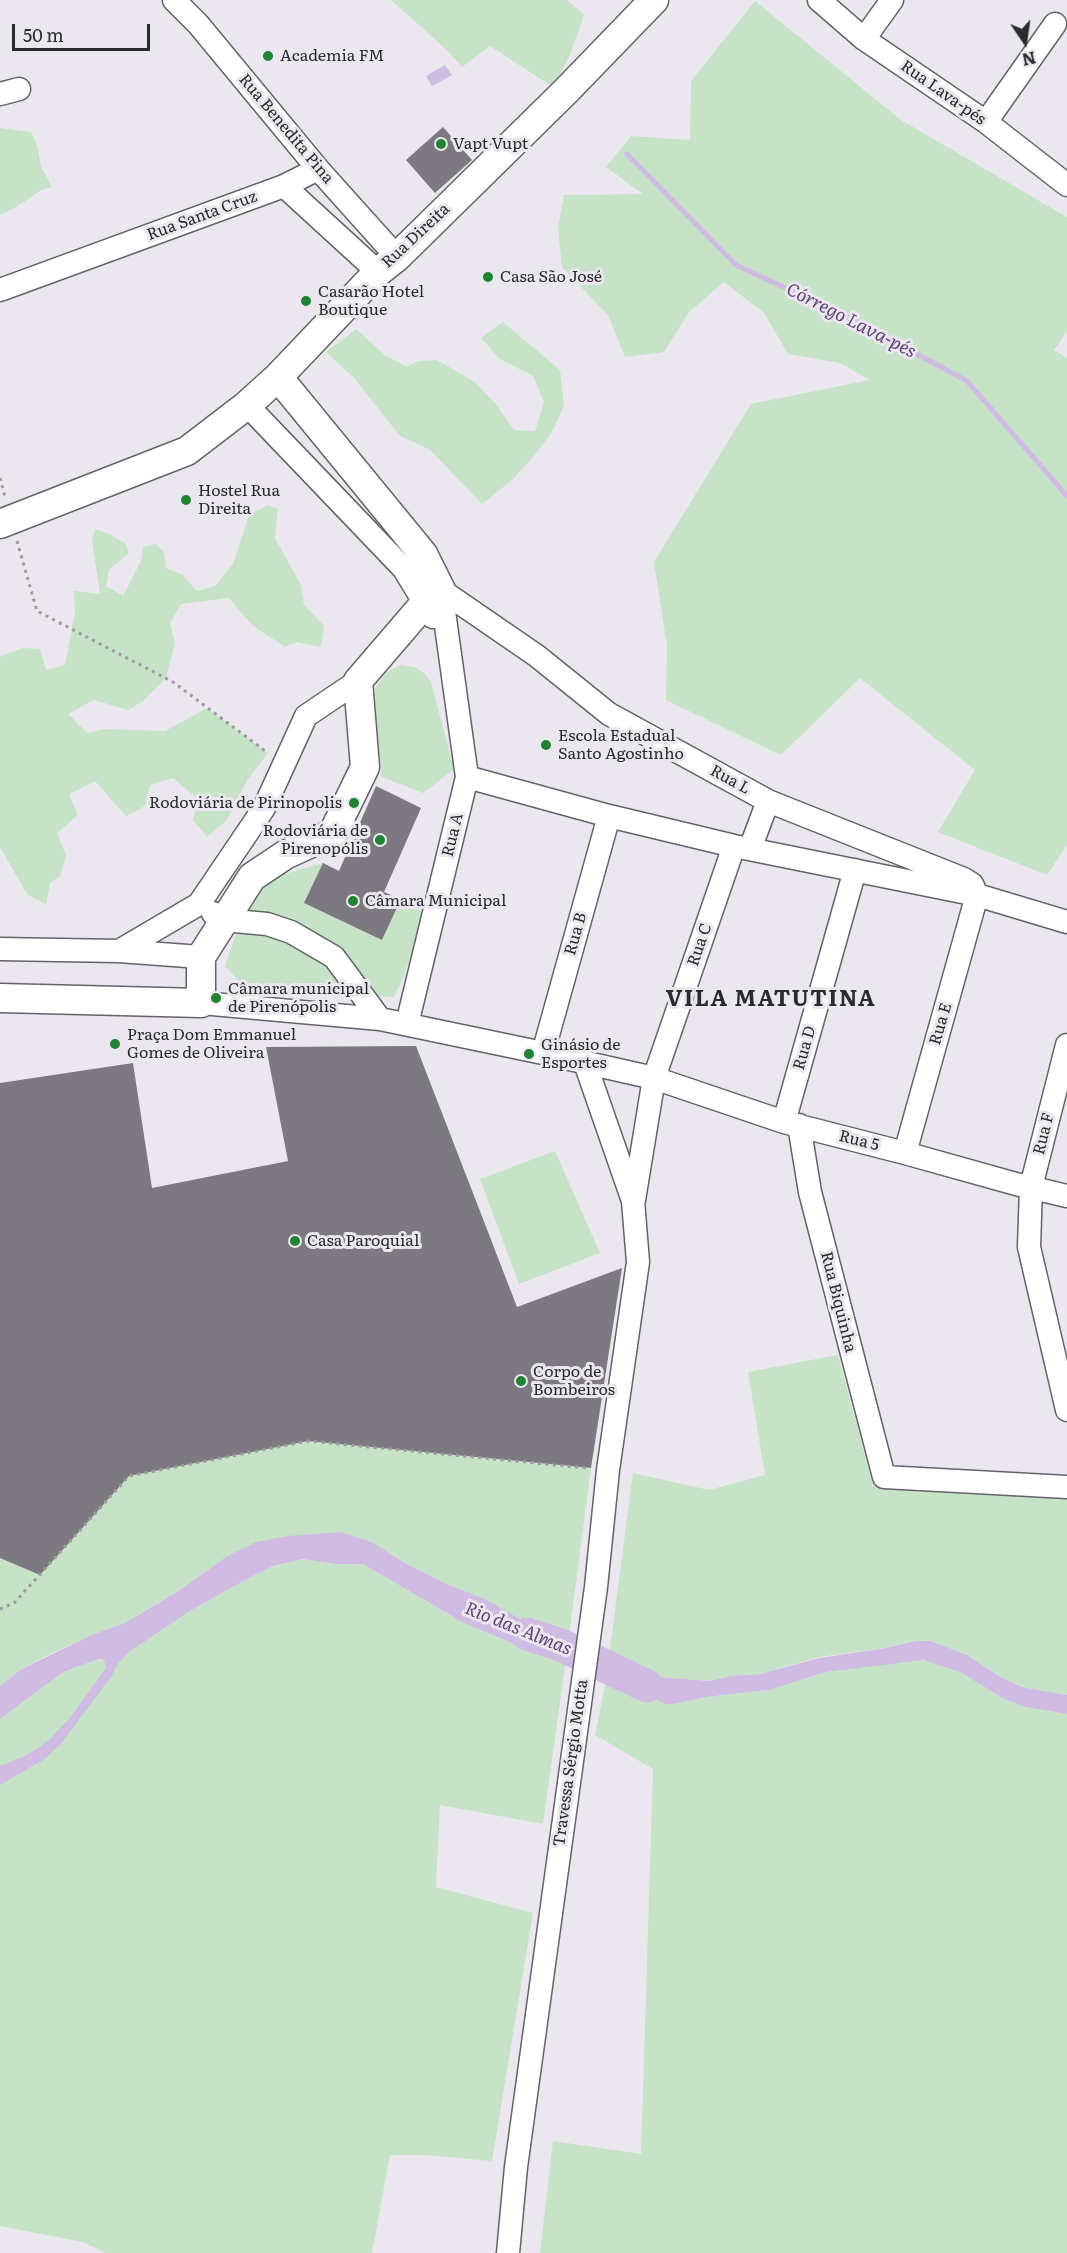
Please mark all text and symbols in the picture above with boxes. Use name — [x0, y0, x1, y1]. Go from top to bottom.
scale bar — [15, 12, 153, 50]
north arrow — [995, 12, 1055, 72]
text: 50 m — [23, 21, 64, 48]
place label: Academia FM — [280, 46, 384, 66]
text: N — [1020, 46, 1038, 73]
marker: Academia FM — [261, 49, 275, 63]
street label: Rua Lava-pés — [897, 57, 989, 129]
street label: Rua Benedita Pina — [235, 70, 337, 188]
place label: Vapt Vupt — [453, 134, 528, 154]
marker: Vapt Vupt — [434, 137, 448, 151]
street label: Rua Santa Cruz — [144, 187, 260, 245]
street label: Rua Direita — [378, 200, 454, 272]
place label: Casa São José — [500, 267, 602, 287]
marker: Casa São José — [481, 270, 495, 284]
water label: Córrego Lava-pés — [783, 279, 919, 363]
place label: Casarão Hotel Boutique — [318, 282, 424, 320]
marker: Casarão Hotel Boutique — [299, 294, 313, 308]
place label: Hostel Rua Direita — [198, 481, 280, 519]
marker: Hostel Rua Direita — [179, 493, 193, 507]
place label: Escola Estadual Santo Agostinho — [558, 726, 684, 764]
marker: Escola Estadual Santo Agostinho — [539, 738, 553, 752]
street label: Rua L — [707, 761, 753, 799]
place label: Rodoviária de Pirinopolis — [149, 793, 342, 813]
marker: Rodoviária de Pirinopolis — [347, 796, 361, 810]
street label: Rua A — [438, 811, 468, 859]
place label: Rodoviária de Pirenopólis — [263, 821, 368, 859]
marker: Rodoviária de Pirenopólis — [373, 833, 387, 847]
place label: Câmara Municipal — [365, 891, 506, 911]
marker: Câmara Municipal — [346, 894, 360, 908]
street label: Rua B — [561, 910, 591, 958]
street label: Rua C — [684, 921, 716, 969]
place label: Câmara municipal de Pirenópolis — [228, 979, 369, 1017]
district label: VILA MATUTINA — [666, 987, 876, 1013]
marker: Câmara municipal de Pirenópolis — [209, 991, 223, 1005]
street label: Rua E — [926, 1001, 956, 1047]
street label: Rua D — [790, 1024, 820, 1072]
place label: Praça Dom Emmanuel Gomes de Oliveira — [127, 1025, 296, 1063]
place label: Ginásio de Esportes — [541, 1035, 620, 1073]
marker: Praça Dom Emmanuel Gomes de Oliveira — [108, 1037, 122, 1051]
marker: Ginásio de Esportes — [522, 1047, 536, 1061]
street label: Rua F — [1030, 1111, 1058, 1157]
street label: Rua 5 — [837, 1127, 881, 1155]
place label: Casa Paroquial — [307, 1231, 419, 1251]
marker: Casa Paroquial — [288, 1234, 302, 1248]
street label: Rua Biquinha — [816, 1249, 860, 1355]
place label: Corpo de Bombeiros — [533, 1362, 615, 1400]
marker: Corpo de Bombeiros — [514, 1374, 528, 1388]
water label: Rio das Almas — [461, 1598, 575, 1660]
street label: Travessa Sérgio Motta — [550, 1678, 592, 1848]

